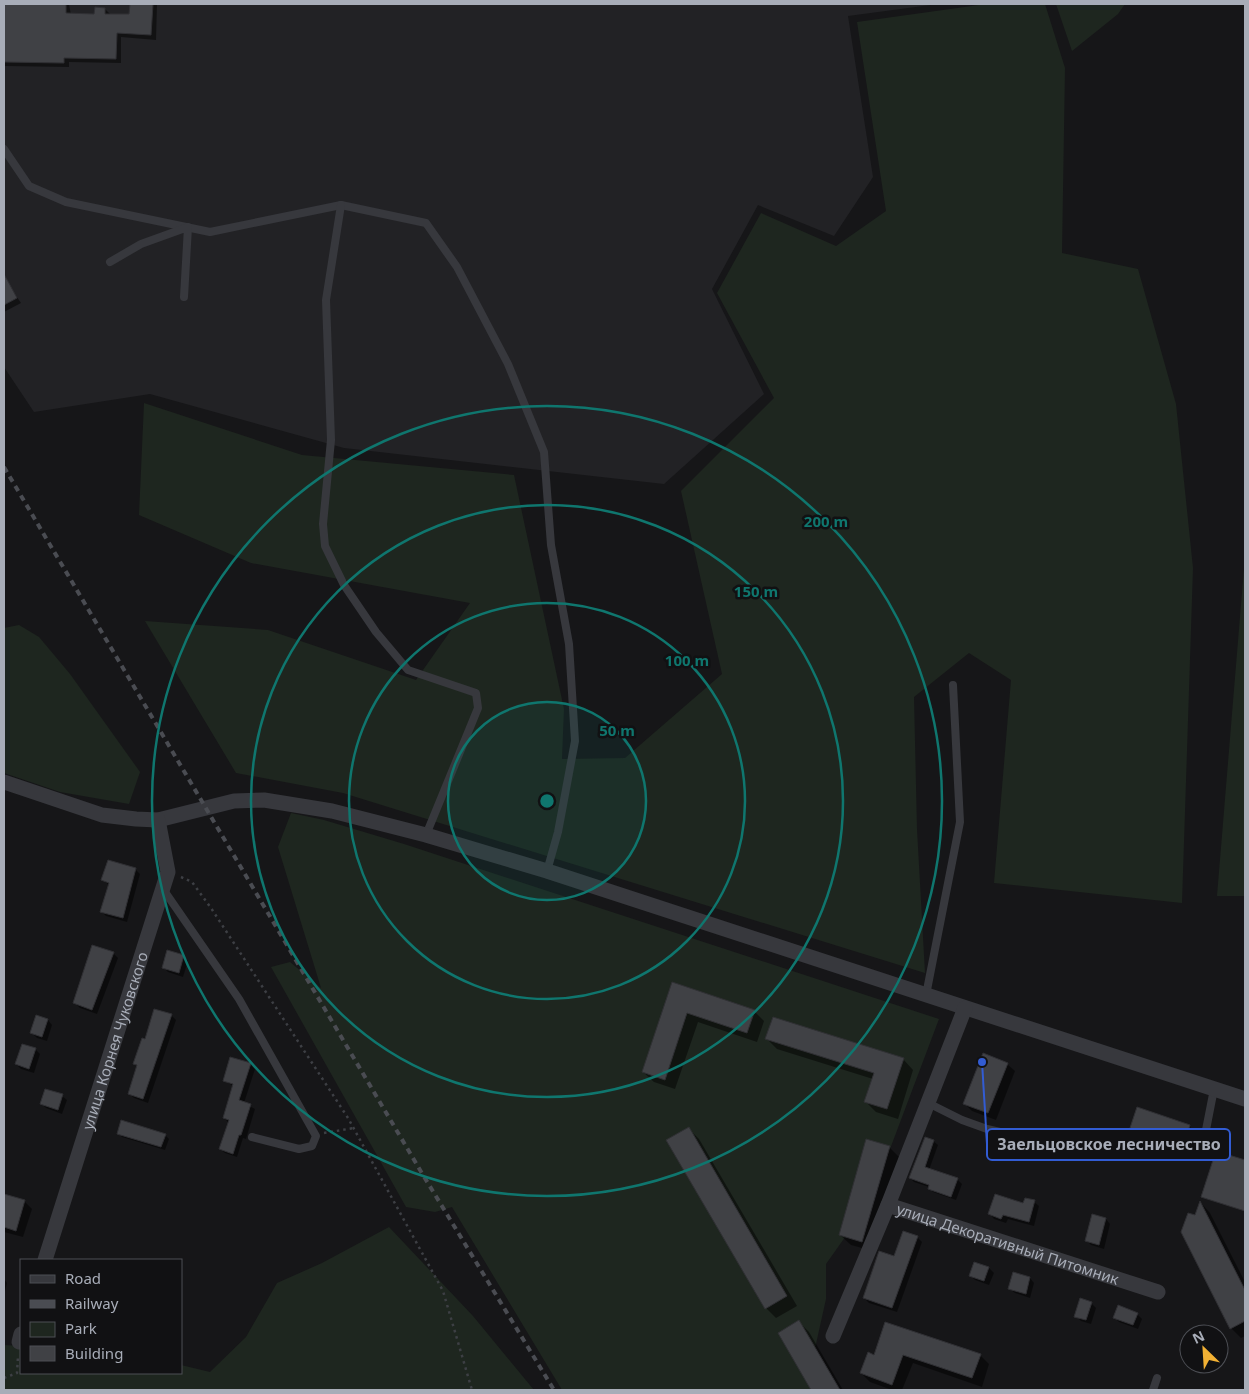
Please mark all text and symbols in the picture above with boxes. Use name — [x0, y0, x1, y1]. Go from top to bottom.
text: 200 m — [804, 511, 848, 531]
text: 150 m — [734, 581, 778, 601]
text: 100 m — [665, 650, 709, 670]
text: 50 m — [599, 720, 635, 740]
centre of rings — [538, 792, 556, 810]
street label: улица Корнея Чуковского — [77, 949, 152, 1132]
callout: Заельцовское лесничество — [987, 1129, 1230, 1160]
text: Заельцовское лесничество — [997, 1133, 1221, 1155]
street label: улица Декоративный Питомник — [894, 1198, 1122, 1289]
legend — [20, 1259, 182, 1374]
text: Road — [65, 1268, 101, 1288]
text: Railway — [65, 1293, 119, 1313]
text: Park — [65, 1318, 97, 1338]
north arrow — [1179, 1324, 1229, 1374]
text: N — [1189, 1326, 1207, 1348]
text: Building — [65, 1343, 123, 1363]

